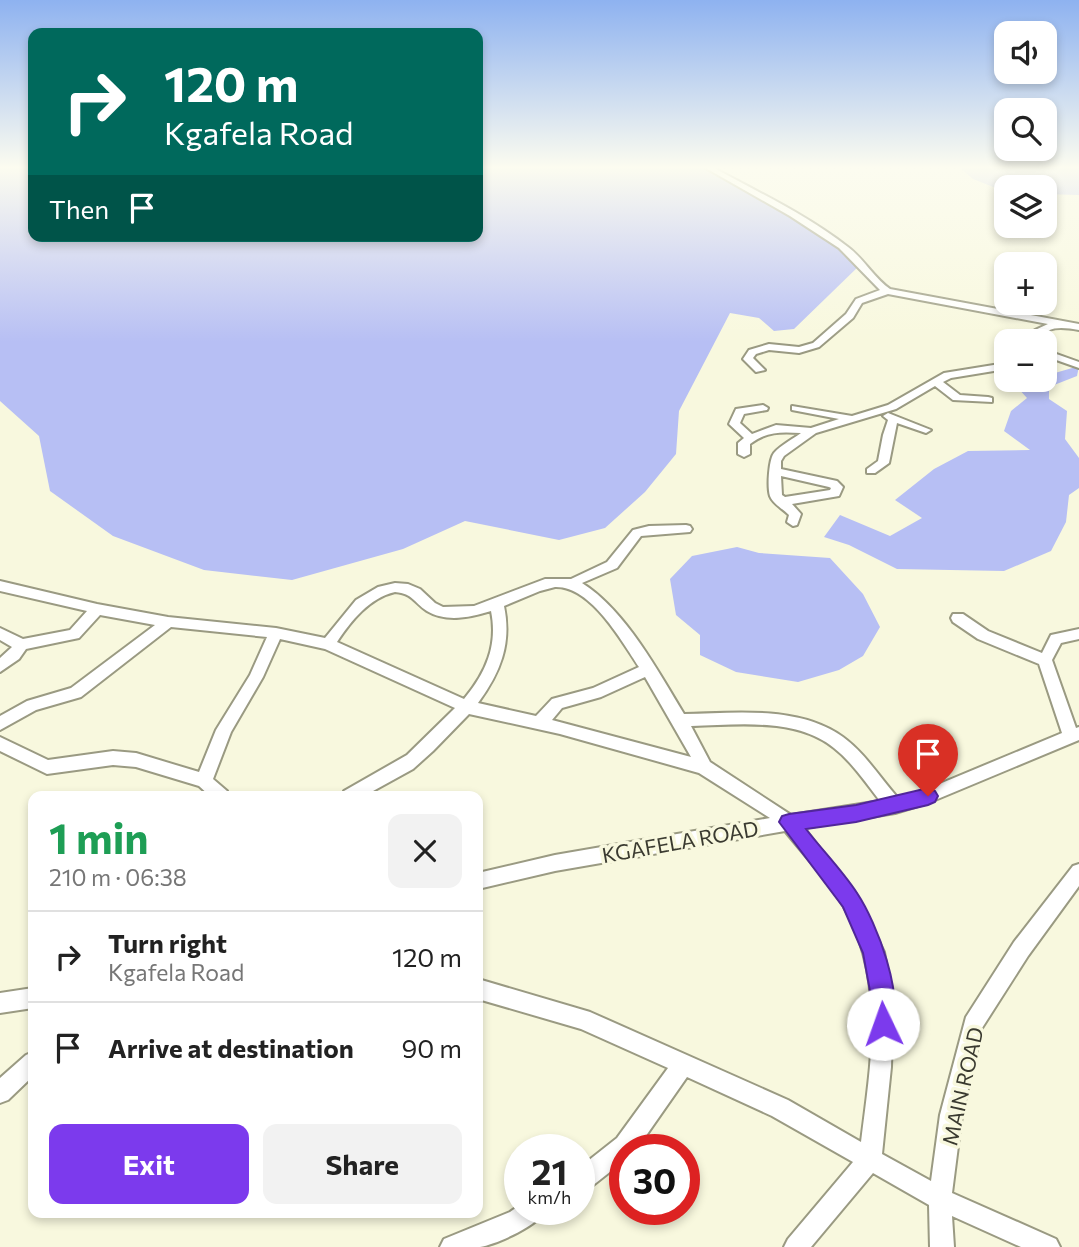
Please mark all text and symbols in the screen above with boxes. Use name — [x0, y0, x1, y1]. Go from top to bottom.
map controls — [994, 21, 1057, 392]
button: sound — [994, 21, 1057, 84]
text: 120 m — [164, 52, 298, 112]
icon: right — [49, 56, 140, 147]
button: search — [994, 98, 1057, 161]
text: Kgafela Road — [164, 112, 354, 152]
button: layers — [994, 175, 1057, 238]
icon: arrive — [123, 189, 161, 227]
text: Then — [49, 193, 109, 224]
button: + — [994, 252, 1057, 315]
button: − — [994, 329, 1057, 392]
pin — [898, 724, 958, 796]
icon: arrive — [909, 735, 947, 773]
text: 1 min — [49, 811, 149, 863]
button: close — [388, 814, 462, 888]
street label: KGAFELA ROAD — [600, 815, 760, 867]
text: 210 m · 06:38 — [49, 863, 187, 891]
text: Turn right — [108, 927, 227, 958]
icon: right — [49, 938, 87, 976]
text: 120 m — [392, 941, 462, 972]
text: Kgafela Road — [108, 958, 244, 986]
position arrow — [846, 987, 920, 1061]
street label: MAIN ROAD — [936, 1024, 988, 1148]
icon: arrive — [49, 1029, 87, 1067]
text: Arrive at destination — [108, 1032, 354, 1063]
text: 90 m — [402, 1032, 462, 1063]
button: Exit — [49, 1124, 249, 1204]
button: Share — [263, 1124, 462, 1204]
speed limit sign: 30 — [609, 1134, 700, 1225]
text: 21 — [532, 1149, 567, 1192]
text: km/h — [528, 1186, 571, 1208]

